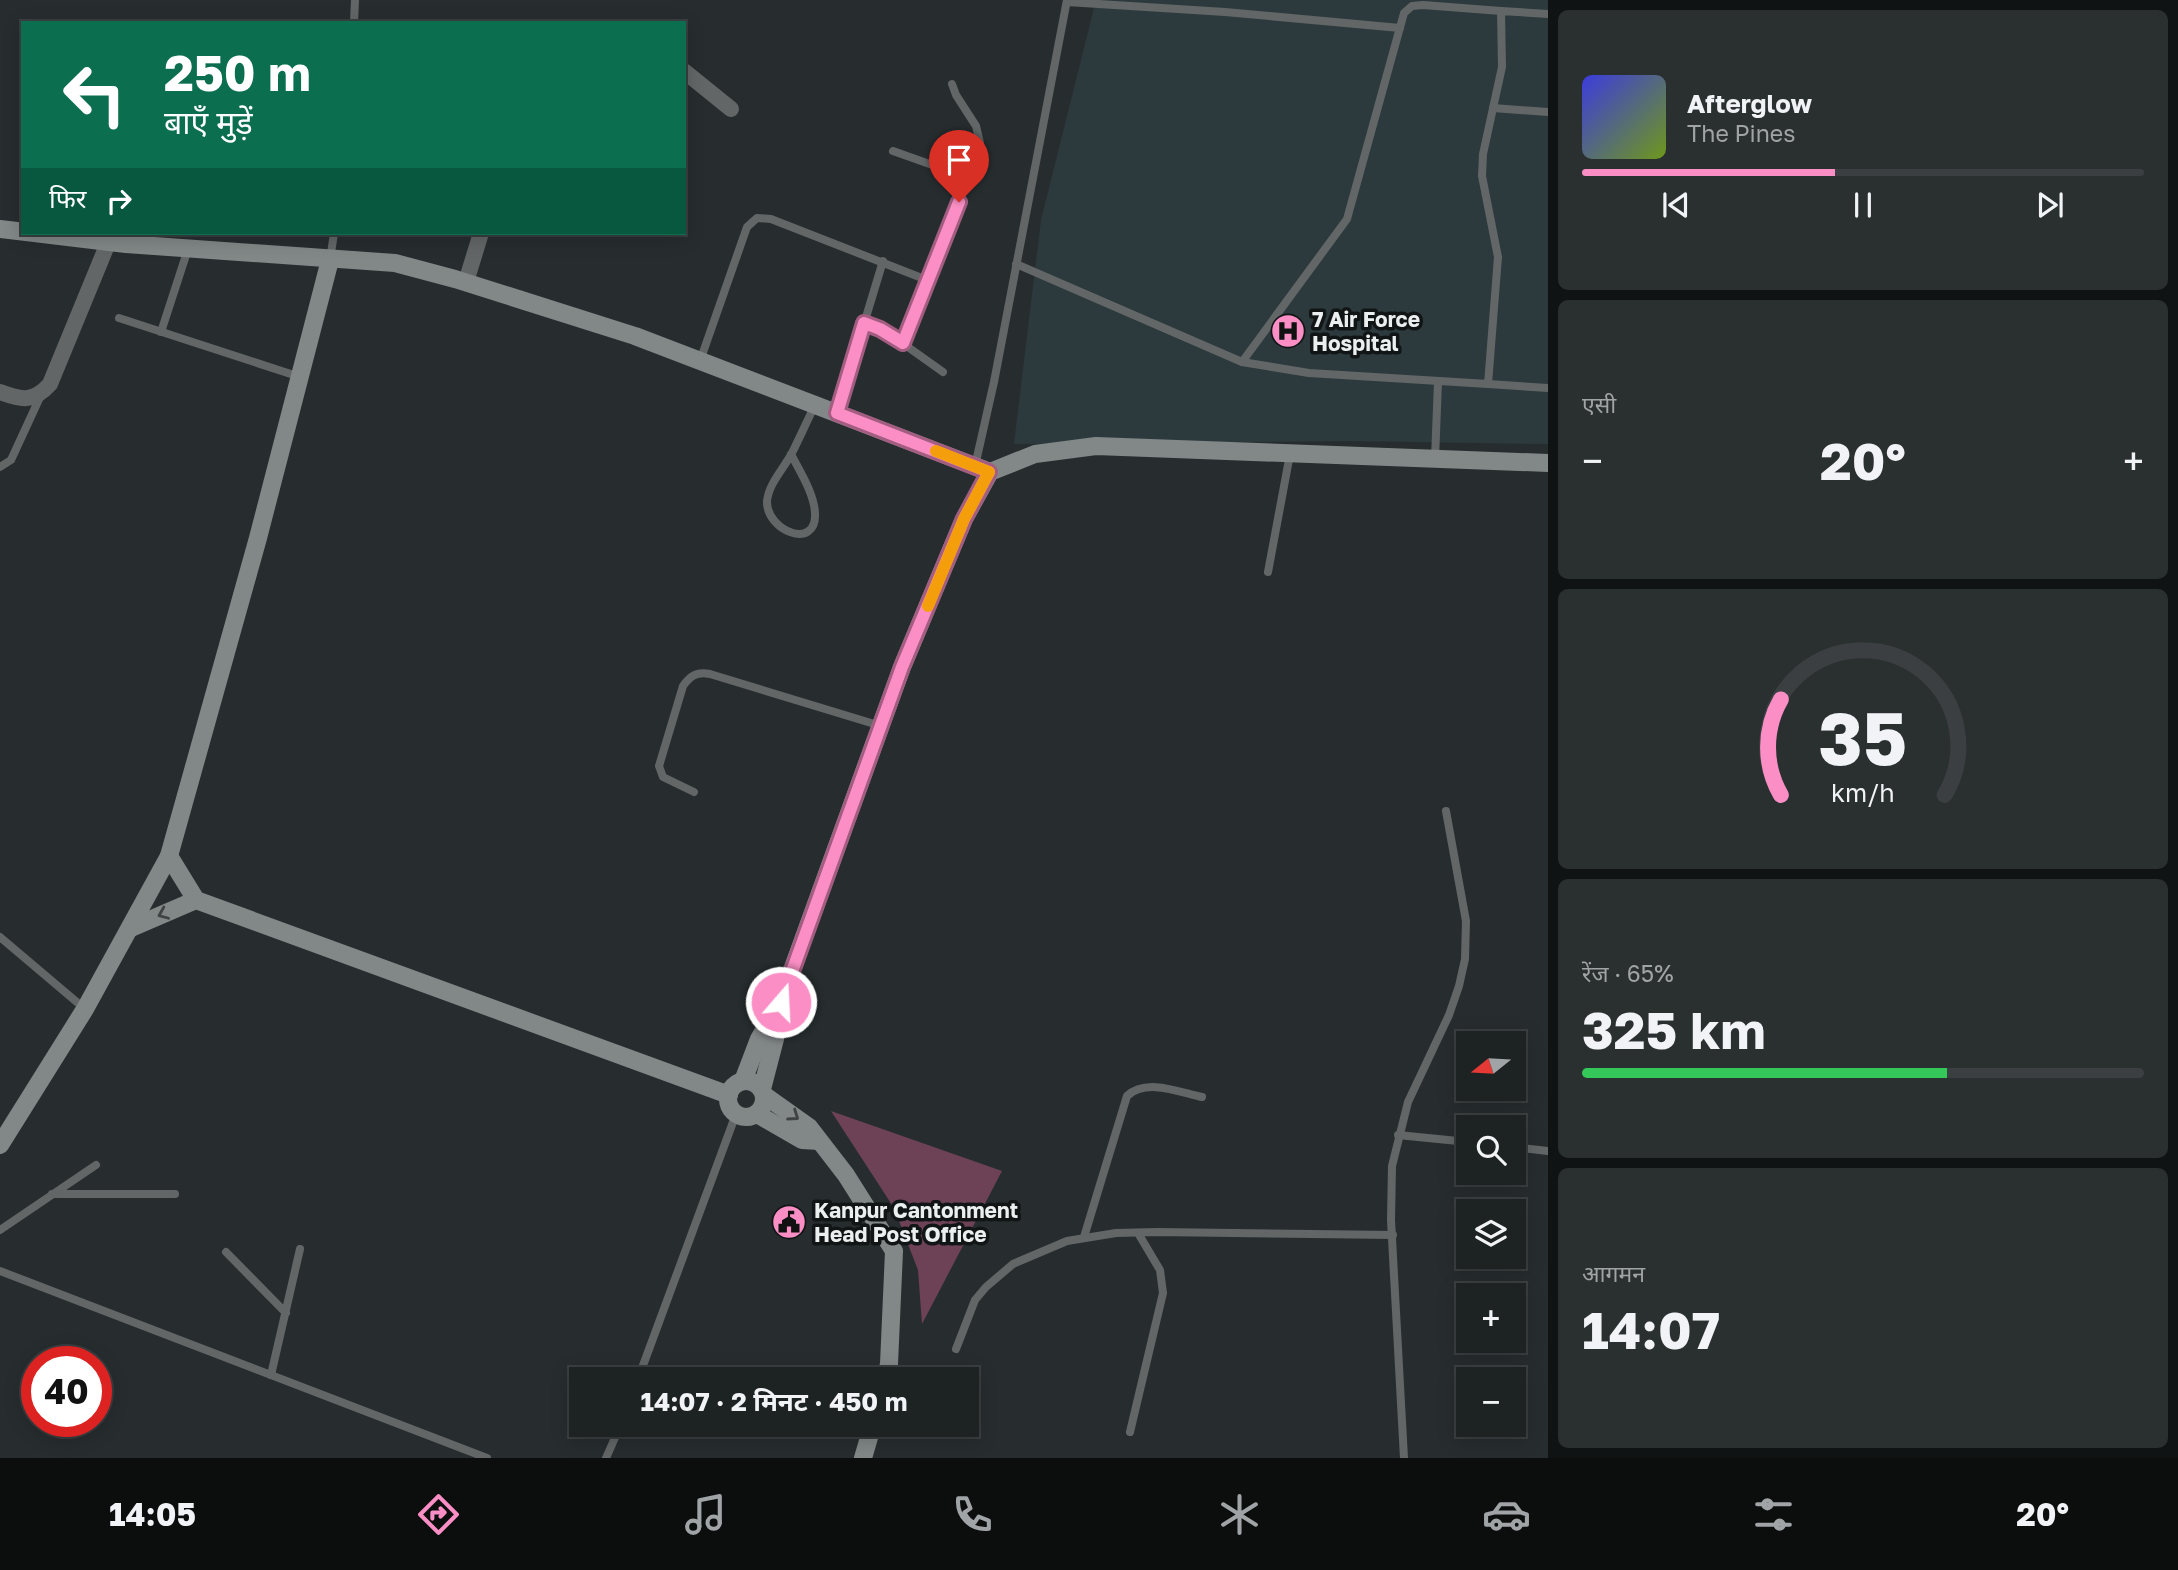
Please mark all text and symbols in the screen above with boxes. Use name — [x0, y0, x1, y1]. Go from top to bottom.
text: 250 m — [164, 43, 311, 102]
icon: left — [49, 49, 140, 140]
text: Afterglow — [1687, 88, 1812, 119]
text: बाएँ मुड़ें — [164, 103, 253, 141]
text: The Pines — [1687, 119, 1795, 147]
pin — [929, 130, 989, 202]
icon: arrive — [940, 141, 978, 179]
icon: right — [100, 182, 138, 220]
text: फिर — [49, 183, 86, 214]
icon: previous — [1657, 186, 1695, 224]
icon: pause — [1844, 186, 1882, 224]
icon: next — [2031, 186, 2069, 224]
place label: 7 Air Force Hospital — [1312, 306, 1420, 356]
hospital icon: 7 Air Force Hospital — [1269, 312, 1307, 350]
text: एसी — [1582, 390, 1616, 418]
text: 20° — [1820, 429, 1906, 491]
text: − — [1582, 438, 1603, 483]
text: + — [2123, 438, 2144, 483]
text: 35 — [1819, 694, 1907, 781]
text: km/h — [1831, 777, 1895, 808]
one-way arrow — [158, 906, 171, 920]
text: रेंज · 65% — [1582, 959, 1673, 987]
position arrow — [744, 965, 818, 1039]
text: 325 km — [1582, 998, 1766, 1060]
north arrow — [1456, 1031, 1526, 1101]
map controls — [1456, 1031, 1526, 1437]
one-way arrow — [786, 1108, 799, 1120]
button: search — [1456, 1115, 1526, 1185]
place label: Kanpur Cantonment Head Post Office — [814, 1197, 1018, 1247]
button: layers — [1456, 1199, 1526, 1269]
public building icon: Kanpur Cantonment Head Post Office — [770, 1203, 808, 1241]
text: आगमन — [1582, 1259, 1645, 1287]
button: + — [1456, 1283, 1526, 1353]
text: 14:07 — [1582, 1298, 1720, 1360]
speed limit sign: 40 — [21, 1346, 112, 1437]
button: − — [1456, 1367, 1526, 1437]
text: 14:07 · 2 मिनट · 450 m — [641, 1386, 907, 1417]
icon: directions — [414, 1490, 463, 1539]
icon: music — [681, 1490, 730, 1539]
icon: phone — [948, 1490, 997, 1539]
icon: climate — [1215, 1490, 1264, 1539]
icon: car — [1482, 1490, 1531, 1539]
icon: filters — [1749, 1490, 1798, 1539]
text: 14:05 — [109, 1495, 196, 1533]
text: 20° — [2016, 1495, 2069, 1533]

